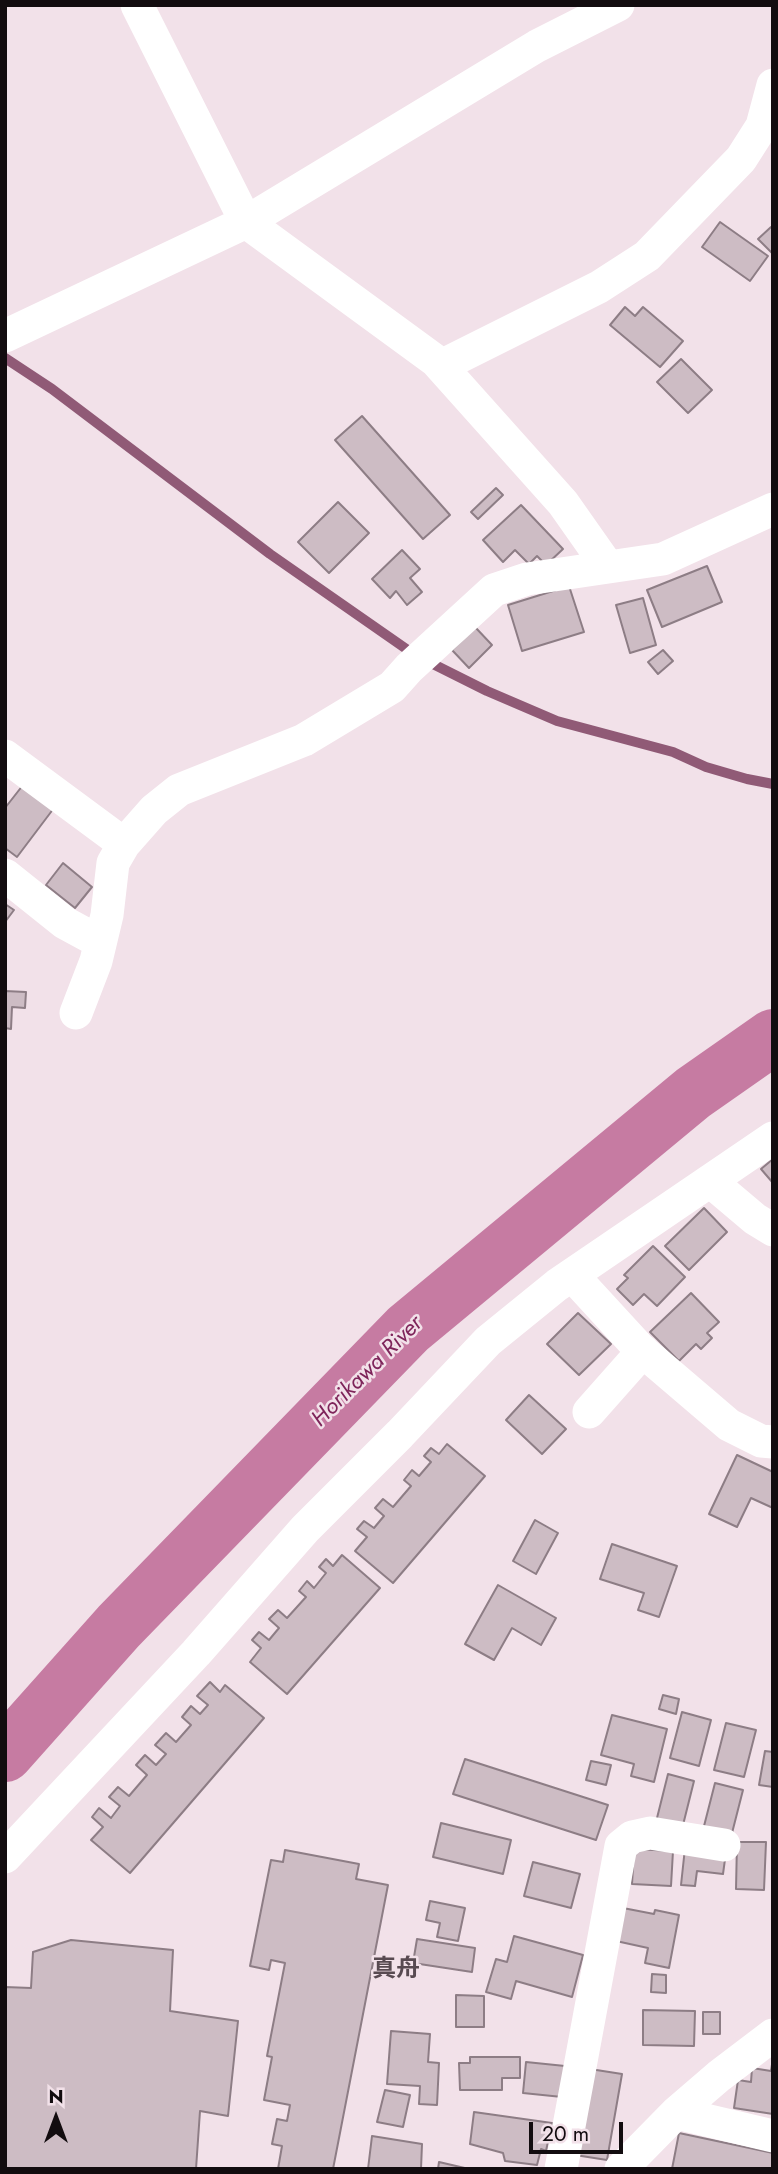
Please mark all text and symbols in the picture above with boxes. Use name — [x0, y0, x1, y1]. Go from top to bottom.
water label: Horikawa River — [307, 1311, 429, 1433]
district label: 真舟 — [372, 1956, 420, 1984]
north arrow — [21, 2083, 91, 2153]
text: N — [48, 2083, 64, 2110]
scale bar — [533, 2108, 628, 2152]
text: 20 m — [542, 2119, 589, 2149]

